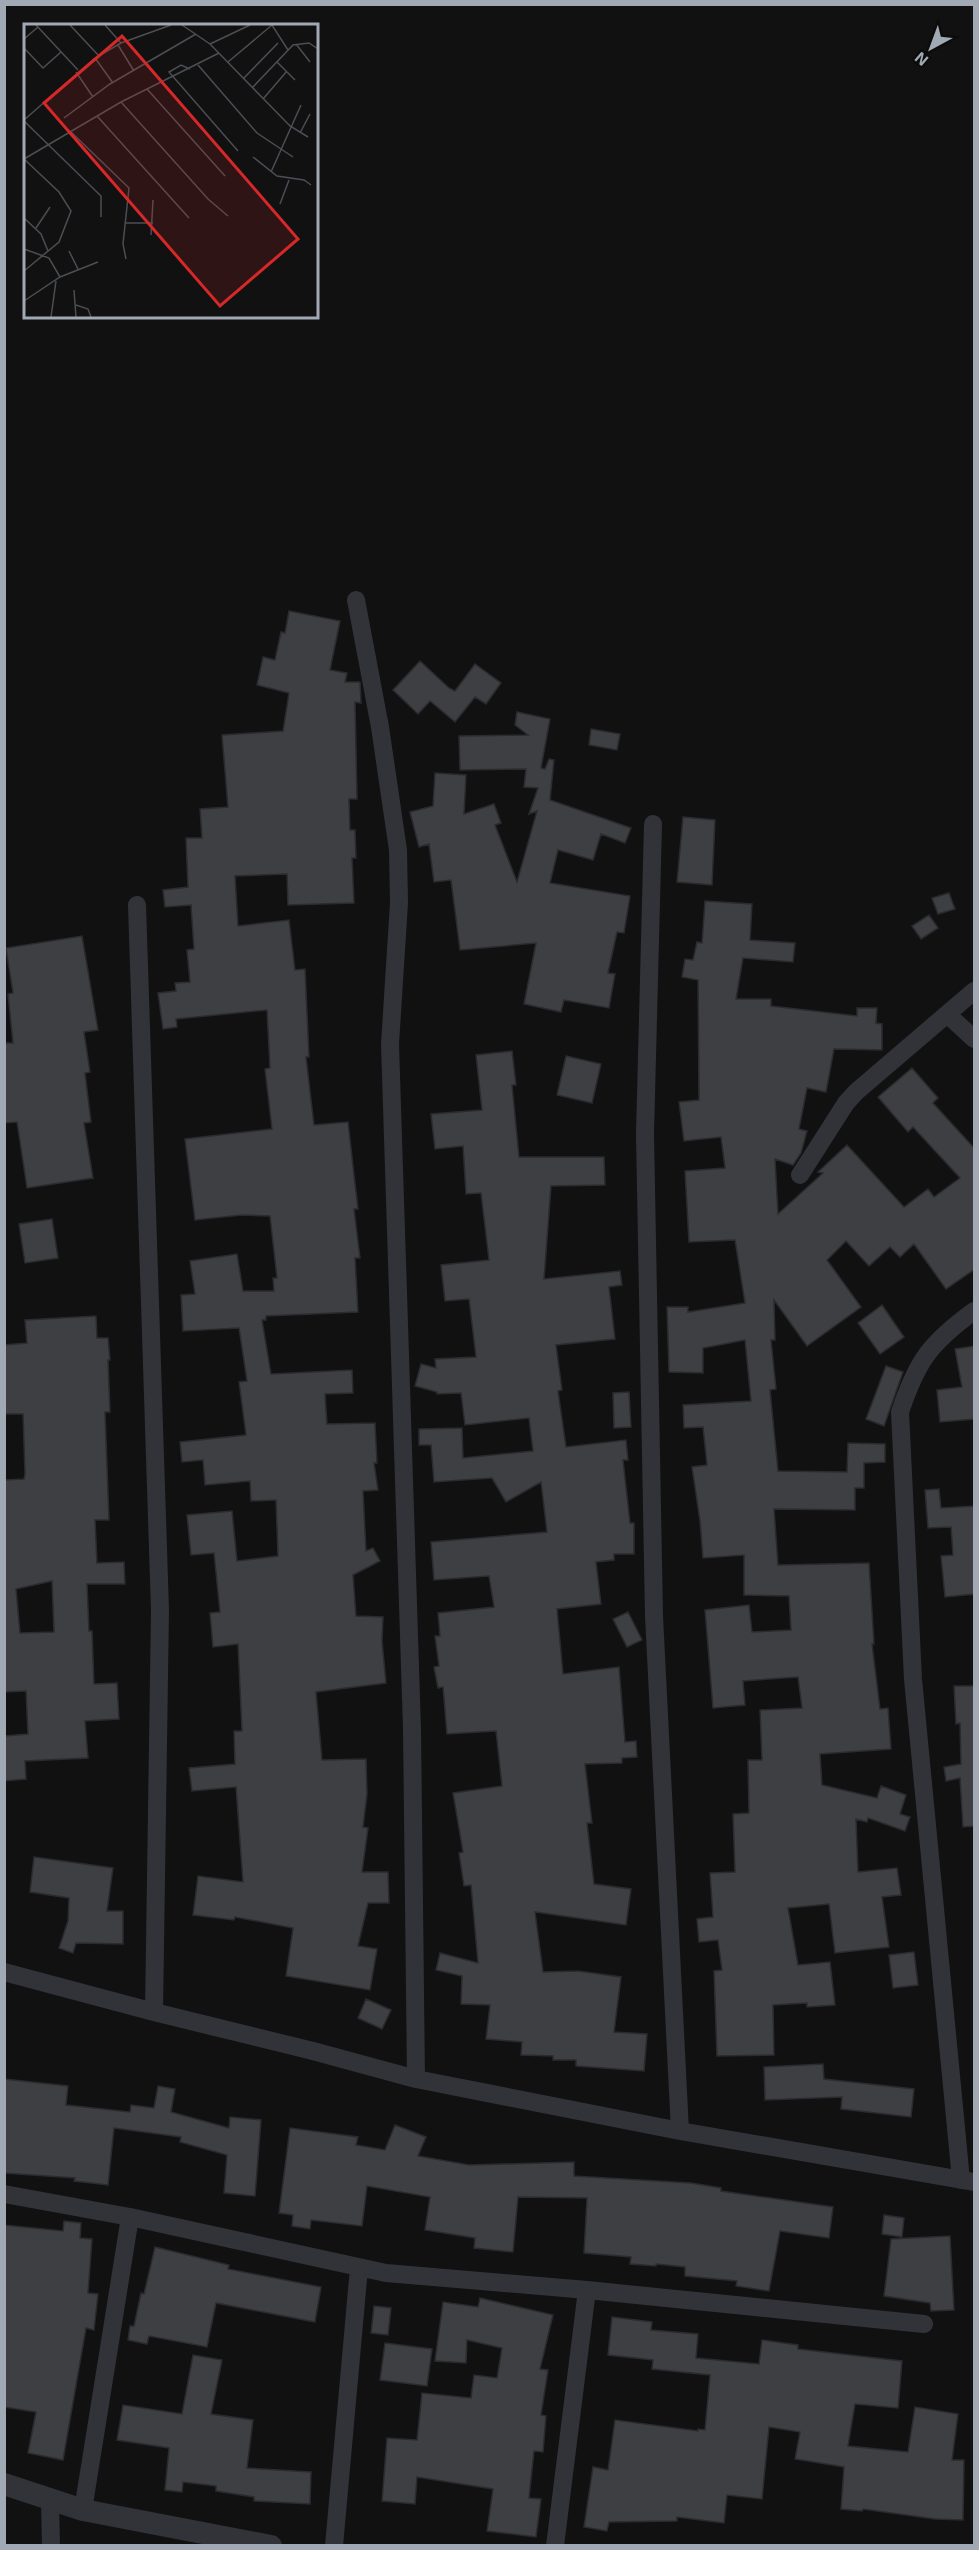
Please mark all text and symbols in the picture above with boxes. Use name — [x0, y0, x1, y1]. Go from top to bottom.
north arrow — [901, 18, 961, 78]
inset map — [24, 24, 318, 318]
text: N — [910, 49, 931, 71]

